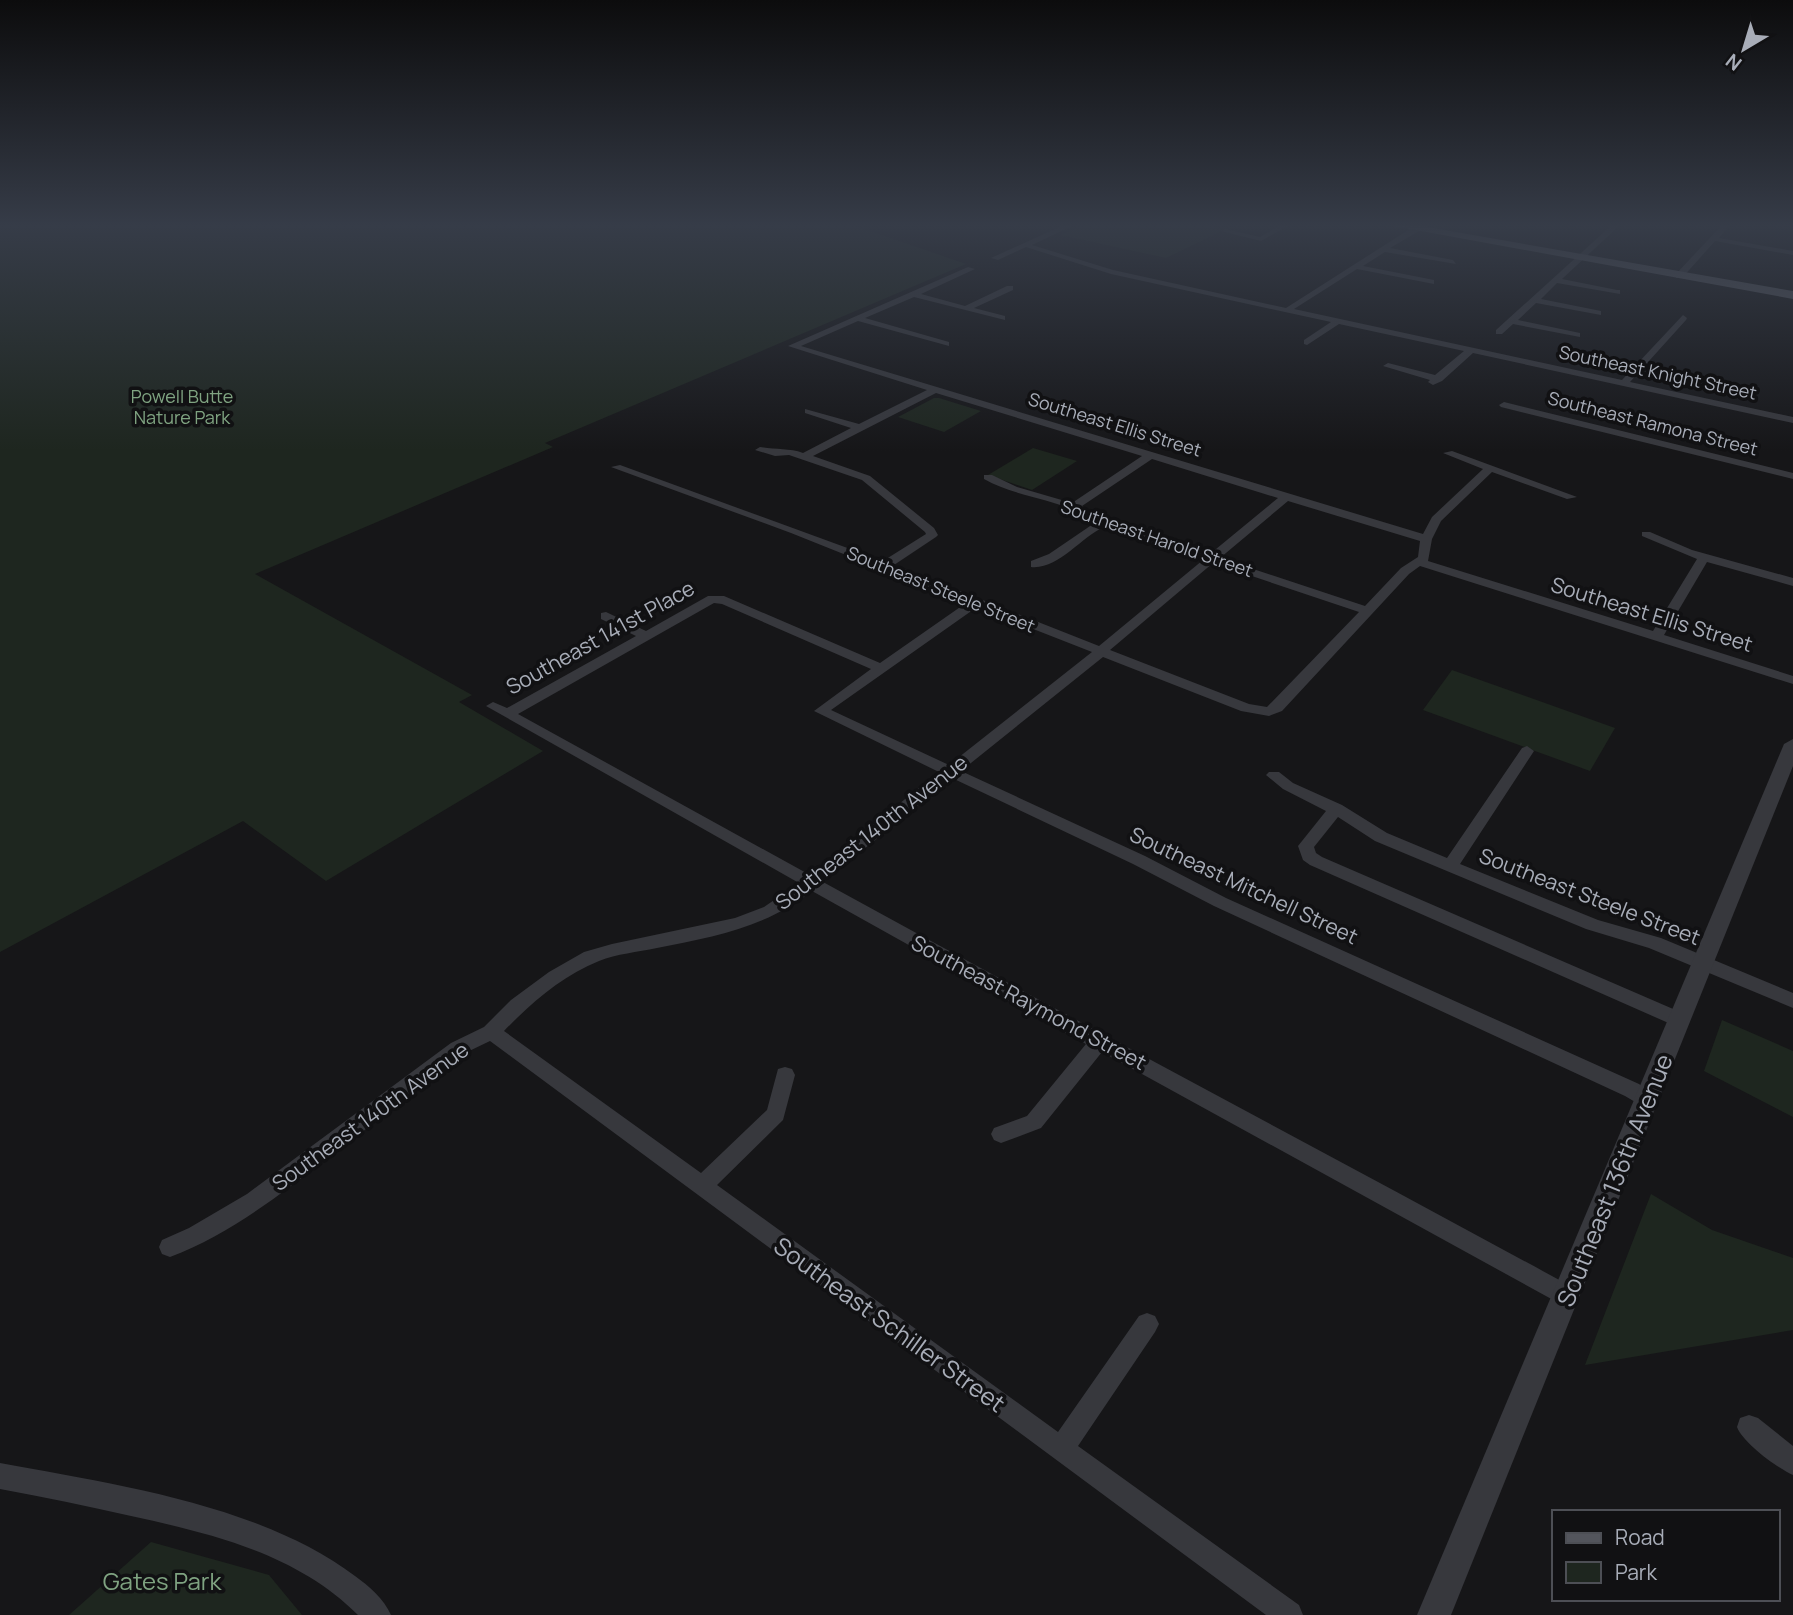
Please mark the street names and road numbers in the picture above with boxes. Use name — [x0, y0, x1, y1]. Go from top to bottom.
street label: Southeast Knight Street — [1557, 339, 1759, 405]
street label: Southeast Ramona Street — [1546, 385, 1760, 461]
street label: Southeast Ellis Street — [1026, 386, 1204, 462]
street label: Southeast Harold Street — [1058, 494, 1256, 582]
street label: Southeast Steele Street — [843, 540, 1039, 638]
street label: Southeast Ellis Street — [1548, 570, 1756, 658]
street label: Southeast 141st Place — [501, 574, 699, 700]
street label: Southeast 140th Avenue — [769, 748, 973, 916]
street label: Southeast Mitchell Street — [1125, 820, 1363, 950]
street label: Southeast Steele Street — [1475, 841, 1705, 951]
street label: Southeast Raymond Street — [907, 928, 1151, 1076]
street label: Southeast 140th Avenue — [266, 1035, 474, 1197]
street label: Southeast 136th Avenue — [1548, 1049, 1680, 1311]
street label: Southeast Schiller Street — [768, 1229, 1012, 1419]

